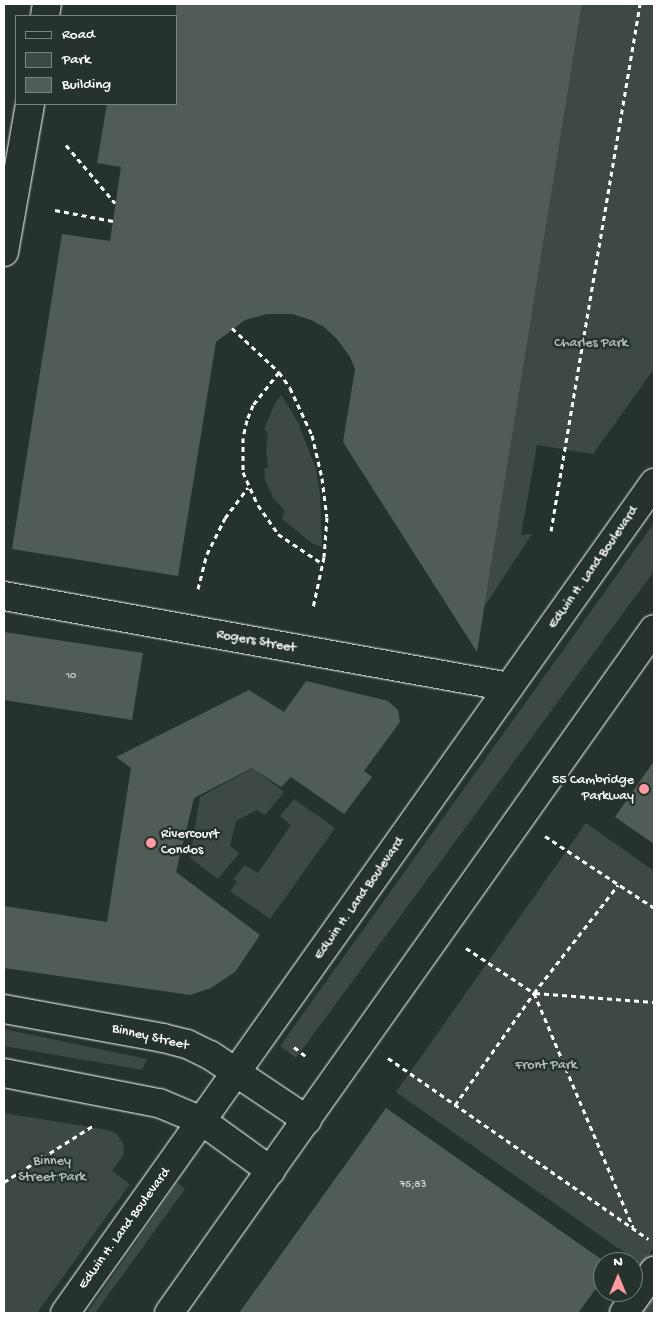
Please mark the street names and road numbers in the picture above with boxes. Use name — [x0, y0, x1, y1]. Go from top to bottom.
street label: Edwin H. Land Boulevard — [545, 503, 643, 633]
street label: Rogers Street — [215, 627, 297, 657]
street label: Edwin H. Land Boulevard — [311, 834, 409, 964]
street label: Binney Street — [110, 1021, 190, 1055]
street label: Edwin H. Land Boulevard — [75, 1165, 175, 1293]

